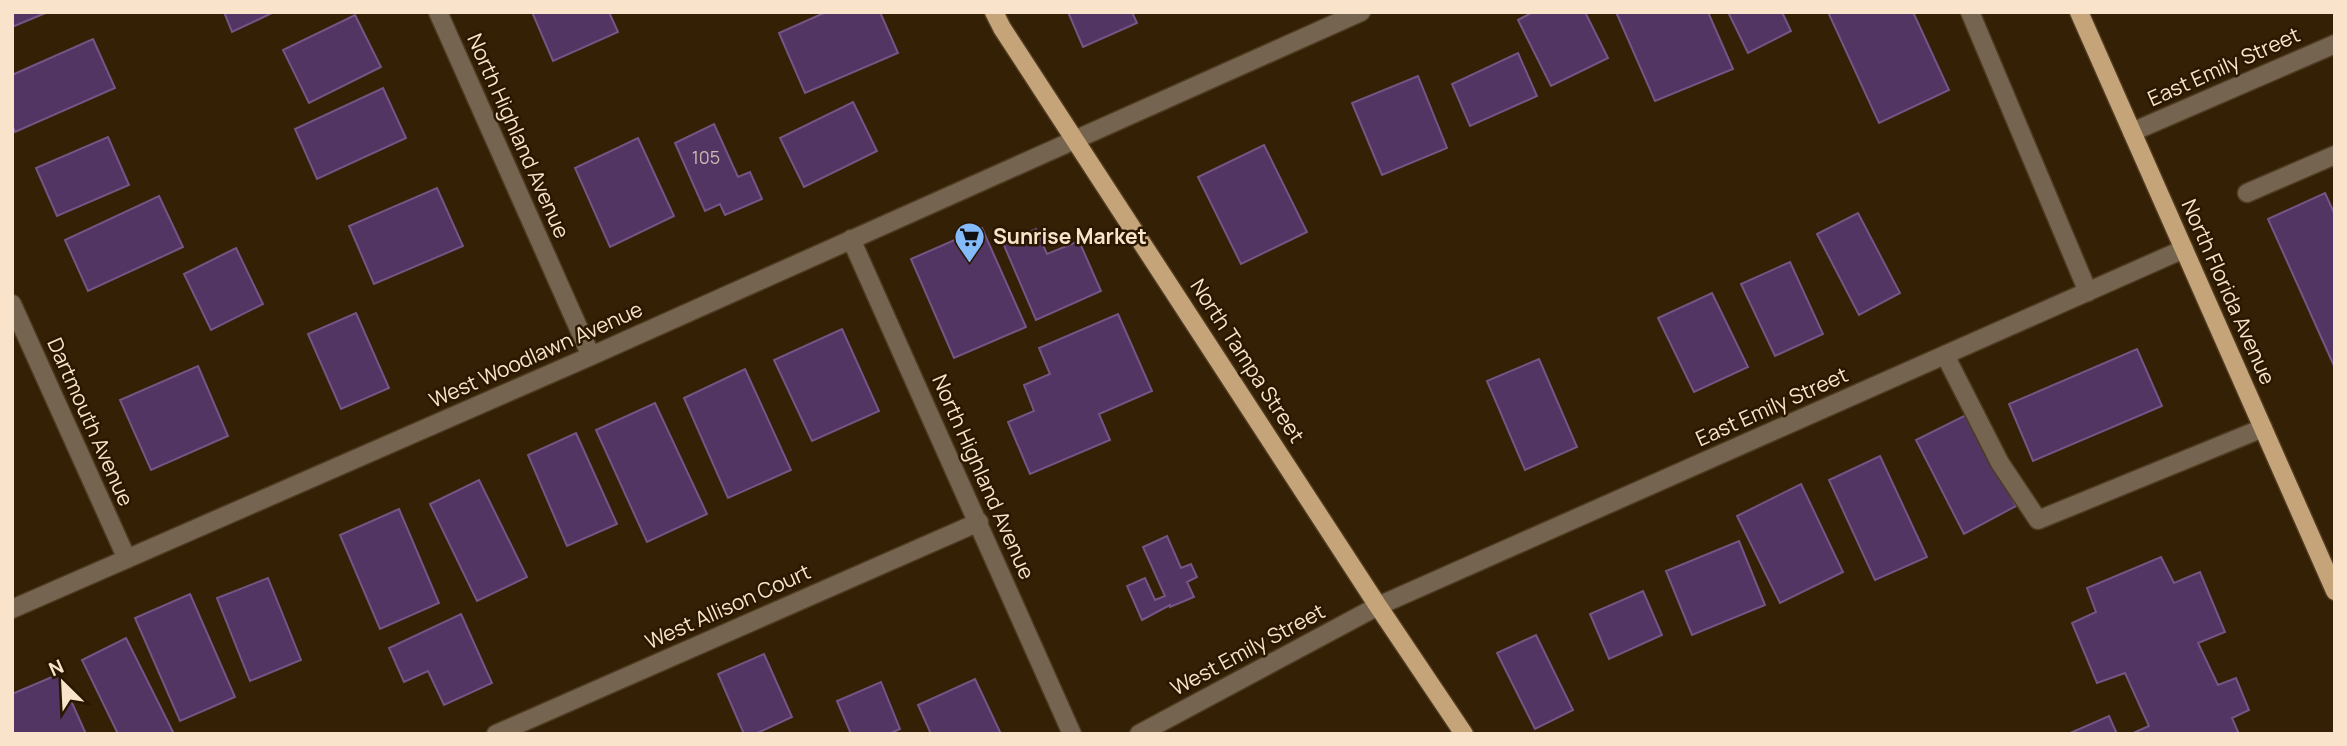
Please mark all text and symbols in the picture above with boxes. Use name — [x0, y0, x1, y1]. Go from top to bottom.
street label: East Emily Street — [2143, 20, 2304, 112]
street label: North Highland Avenue — [461, 29, 577, 242]
house number: 105 — [692, 145, 720, 169]
street label: North Florida Avenue — [2175, 195, 2282, 389]
supermarket icon: Sunrise Market — [953, 220, 987, 264]
place label: Sunrise Market — [993, 222, 1147, 250]
street label: North Tampa Street — [1184, 273, 1311, 448]
street label: West Woodlawn Avenue — [424, 294, 647, 414]
street label: Dartmouth Avenue — [41, 333, 141, 510]
street label: East Emily Street — [1691, 360, 1852, 452]
street label: North Highland Avenue — [926, 370, 1042, 583]
street label: West Allison Court — [640, 557, 815, 655]
street label: West Emily Street — [1166, 597, 1330, 702]
north arrow — [28, 648, 98, 718]
text: N — [45, 653, 68, 682]

